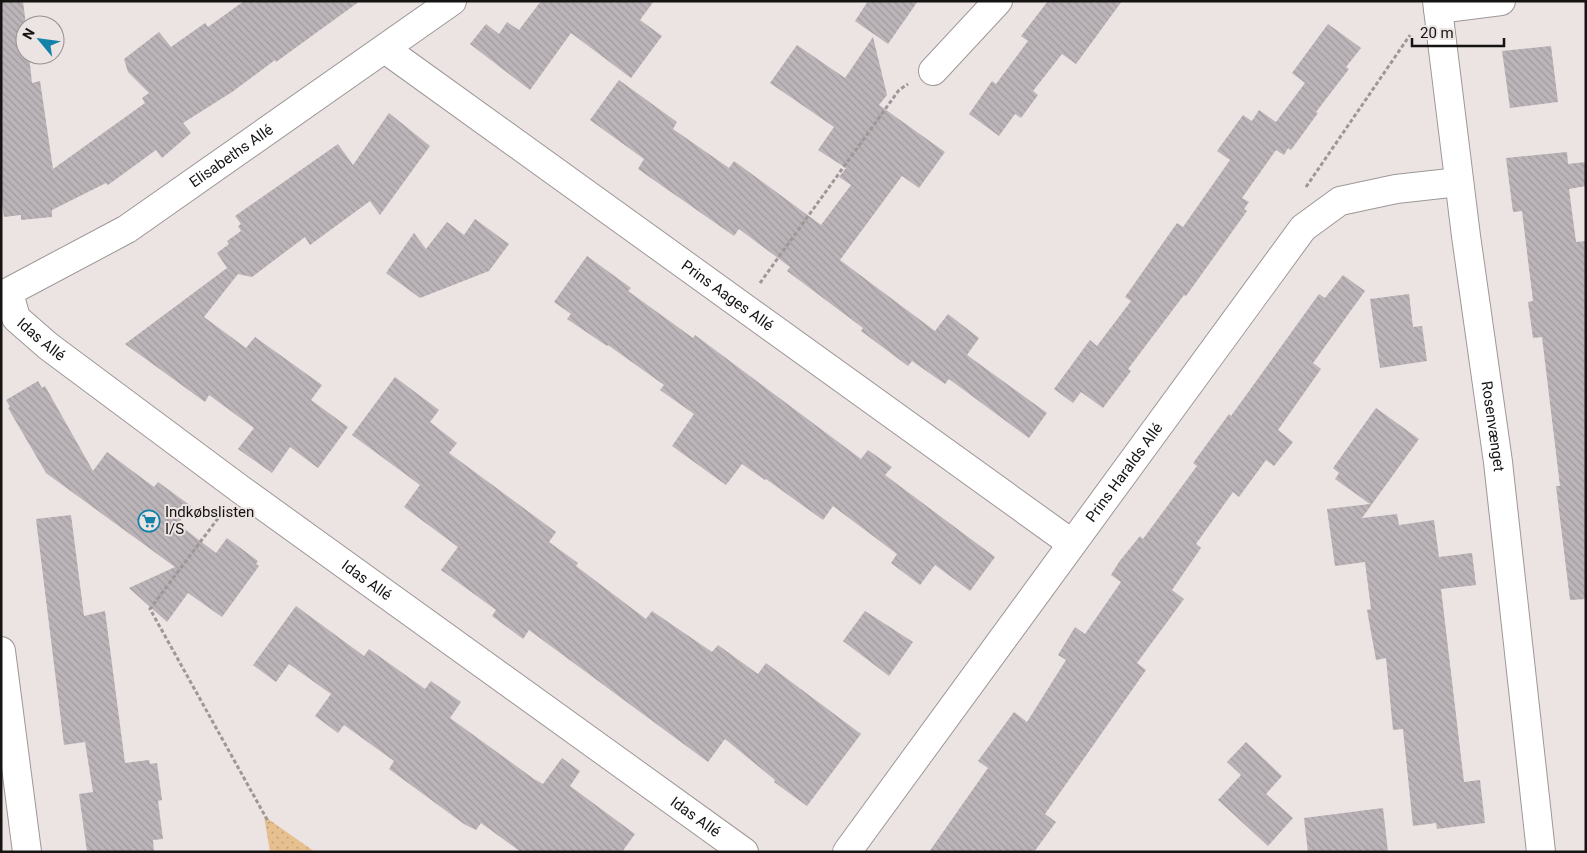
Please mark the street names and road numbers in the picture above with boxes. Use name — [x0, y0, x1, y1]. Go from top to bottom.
street label: Elisabeths Allé — [186, 120, 276, 191]
street label: Prins Aages Allé — [678, 256, 777, 335]
street label: Idas Allé — [13, 314, 69, 365]
street label: Rosenvænget — [1478, 380, 1508, 473]
street label: Prins Haralds Allé — [1082, 419, 1167, 526]
street label: Idas Allé — [338, 556, 395, 604]
street label: Idas Allé — [667, 793, 724, 841]

